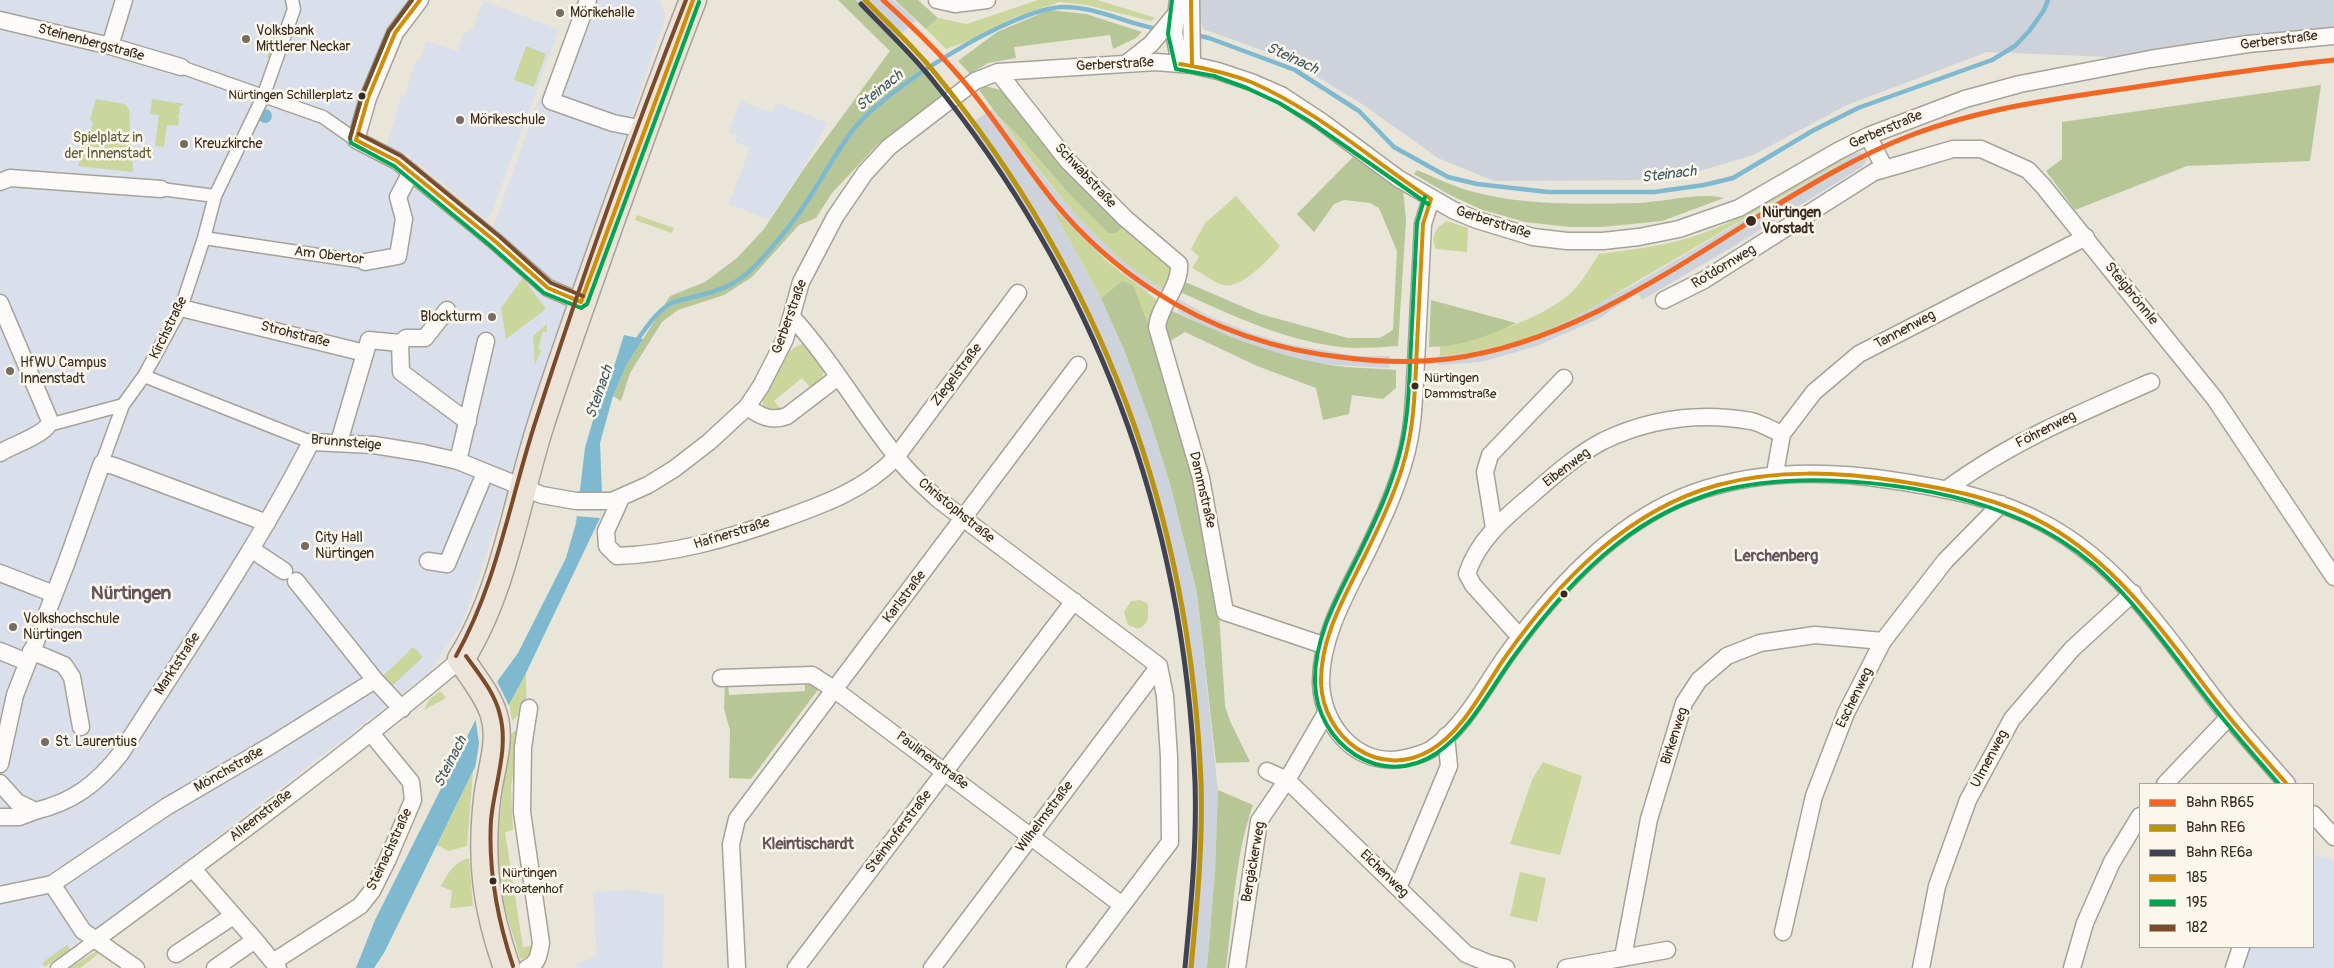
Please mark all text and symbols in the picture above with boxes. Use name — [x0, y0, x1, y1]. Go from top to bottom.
place label: Mörikehalle — [570, 5, 635, 21]
marker: Mörikehalle — [554, 7, 566, 19]
street label: Steinenbergstraße — [36, 21, 146, 65]
place label: Volksbank Mittlerer Neckar — [256, 23, 351, 56]
street label: Gerberstraße — [2239, 28, 2319, 54]
marker: Volksbank Mittlerer Neckar — [240, 33, 252, 45]
water label: Steinach — [1263, 39, 1321, 79]
street label: Gerberstraße — [1076, 55, 1154, 75]
water label: Steinach — [853, 67, 907, 115]
place label: Nürtingen Schillerplatz — [228, 88, 353, 104]
marker: Nürtingen Schillerplatz — [357, 91, 367, 101]
street label: Gerberstraße — [1847, 107, 1925, 153]
place label: Mörikeschule — [470, 112, 545, 128]
marker: Mörikeschule — [454, 114, 466, 126]
park label: Spielplatz in der Innenstadt — [65, 130, 151, 162]
place label: Kreuzkirche — [194, 136, 262, 152]
marker: Kreuzkirche — [178, 138, 190, 150]
street label: Schwabstraße — [1051, 140, 1119, 212]
water label: Steinach — [1641, 163, 1697, 187]
street label: Gerberstraße — [1453, 203, 1533, 243]
place label: Nürtingen Vorstadt — [1762, 205, 1821, 238]
marker: Nürtingen Vorstadt — [1744, 214, 1758, 228]
street label: Rotdornweg — [1689, 241, 1759, 293]
street label: Am Obertor — [293, 243, 365, 269]
street label: Steigbrönnle — [2101, 259, 2161, 329]
street label: Gerberstraße — [769, 278, 811, 356]
street label: Kirchstraße — [147, 294, 191, 362]
street label: Tannenweg — [1872, 307, 1938, 353]
place label: Blockturm — [420, 309, 482, 325]
marker: Blockturm — [486, 311, 498, 323]
street label: Strohstraße — [259, 318, 331, 352]
street label: Ziegelstraße — [928, 340, 986, 410]
place label: HfWU Campus Innenstadt — [20, 355, 106, 388]
water label: Steinach — [583, 363, 617, 421]
marker: HfWU Campus Innenstadt — [4, 365, 16, 377]
place label: Nürtingen Dammstraße — [1424, 371, 1496, 402]
marker: Nürtingen Dammstraße — [1410, 381, 1420, 391]
street label: Föhrenweg — [2013, 408, 2079, 452]
street label: Brunnsteige — [310, 432, 382, 454]
street label: Eibenweg — [1540, 445, 1594, 491]
street label: Dammstraße — [1185, 450, 1219, 530]
street label: Christophstraße — [914, 475, 998, 547]
street label: Hafnerstraße — [692, 514, 772, 554]
place label: City Hall Nürtingen — [315, 530, 374, 562]
marker: City Hall Nürtingen — [299, 540, 311, 552]
district label: Lerchenberg — [1734, 547, 1818, 567]
street label: Karlstraße — [880, 567, 930, 627]
district label: Nürtingen — [91, 583, 171, 605]
unlabelled marker — [1559, 589, 1569, 599]
place label: Volkshochschule Nürtingen — [23, 611, 119, 644]
marker: Volkshochschule Nürtingen — [7, 621, 19, 633]
street label: Marktstraße — [152, 630, 204, 698]
street label: Eschenweg — [1833, 665, 1877, 731]
street label: Birkenweg — [1658, 705, 1692, 767]
street label: Ulmenweg — [1968, 727, 2012, 791]
street label: Paulinenstraße — [893, 728, 971, 794]
water label: Steinach — [431, 733, 471, 791]
place label: St. Laurentius — [55, 734, 137, 750]
marker: St. Laurentius — [39, 736, 51, 748]
street label: Mönchstraße — [191, 743, 267, 797]
street label: Wilhelmstraße — [1013, 778, 1077, 856]
legend — [2139, 783, 2314, 948]
street label: Alleenstraße — [226, 786, 296, 846]
street label: Steinhoferstraße — [862, 787, 936, 877]
text: Bahn RB65 — [2186, 793, 2254, 812]
street label: Steinachstraße — [364, 806, 416, 894]
text: Bahn RE6 — [2186, 818, 2245, 837]
street label: Bergäckerweg — [1239, 820, 1269, 904]
district label: Kleintischardt — [762, 835, 854, 855]
text: Bahn RE6a — [2186, 843, 2252, 862]
street label: Eichenweg — [1356, 847, 1412, 901]
place label: Nürtingen Kroatenhof — [502, 866, 564, 897]
text: 185 — [2186, 868, 2208, 887]
marker: Nürtingen Kroatenhof — [488, 876, 498, 886]
text: 195 — [2186, 893, 2208, 912]
text: 182 — [2186, 918, 2208, 937]

